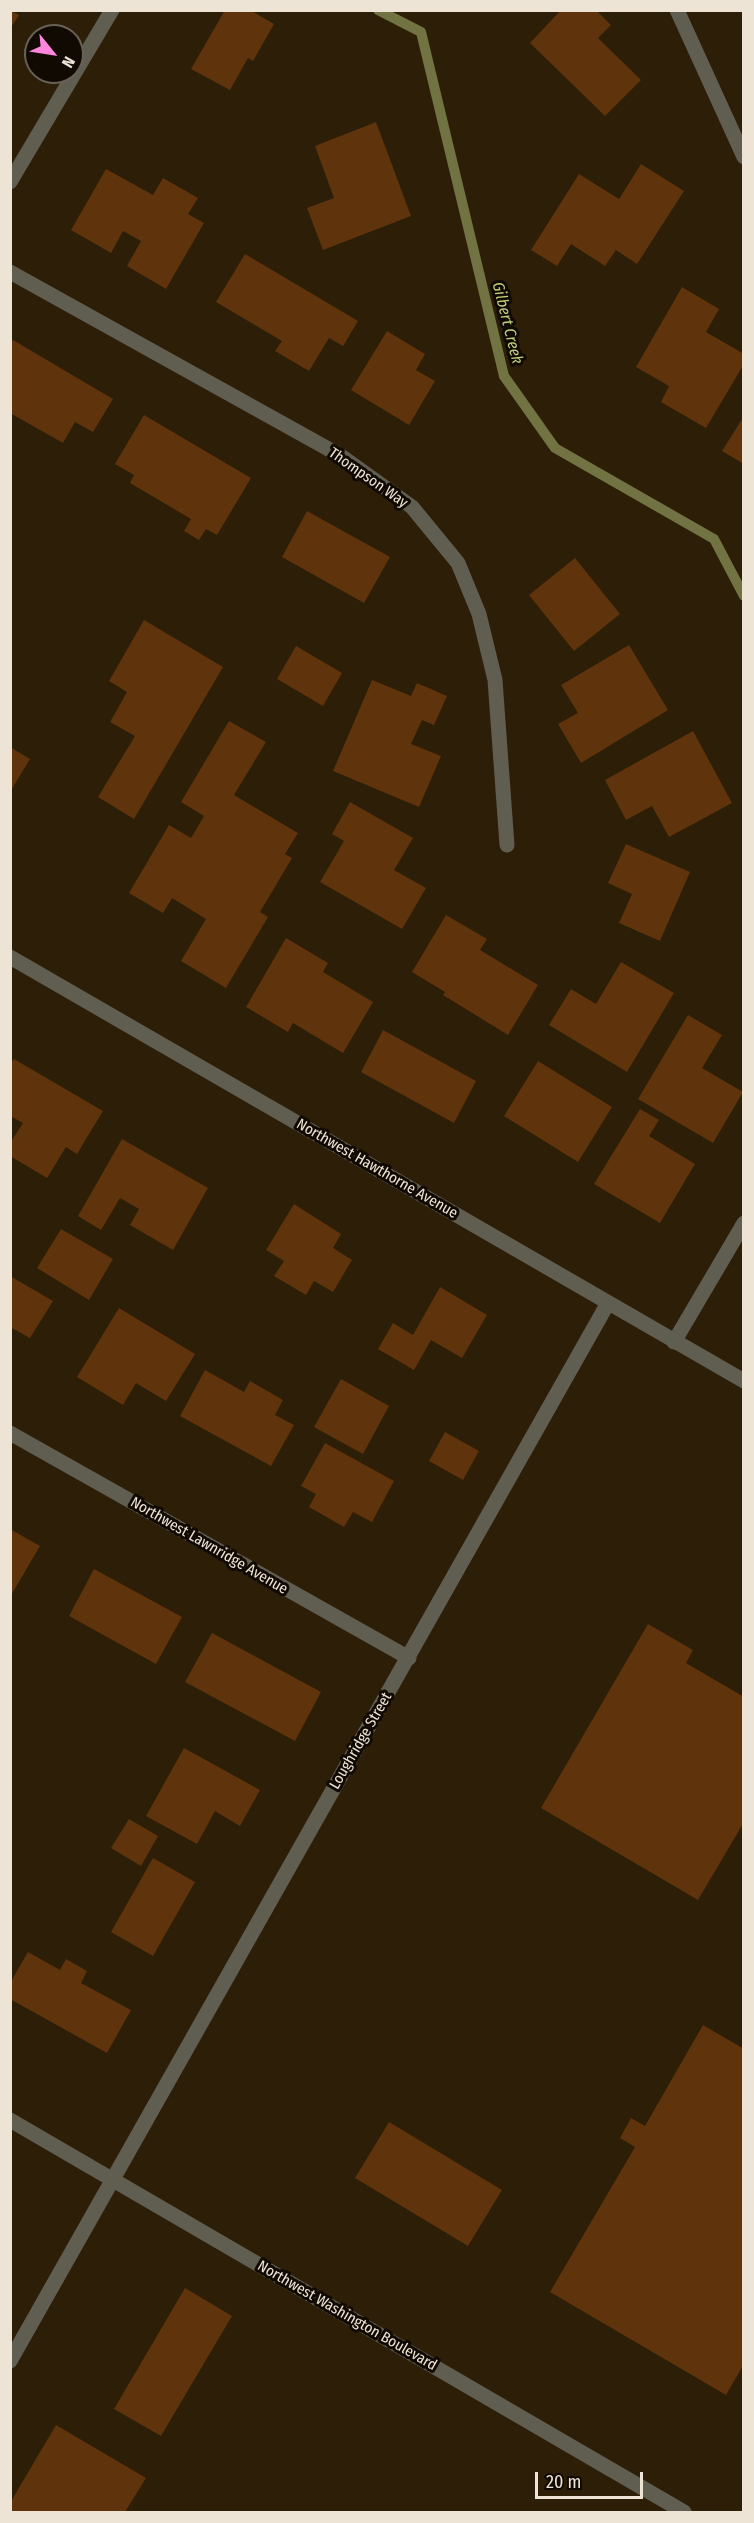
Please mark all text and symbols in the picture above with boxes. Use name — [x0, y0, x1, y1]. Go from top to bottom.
north arrow — [24, 24, 84, 84]
text: N — [58, 53, 79, 71]
water label: Gilbert Creek — [488, 280, 526, 366]
street label: Thompson Way — [325, 444, 411, 512]
street label: Northwest Hawthorne Avenue — [293, 1115, 461, 1223]
street label: Northwest Lawnridge Avenue — [127, 1494, 291, 1598]
street label: Loughridge Street — [326, 1689, 396, 1793]
street label: Northwest Washington Boulevard — [254, 2257, 440, 2375]
scale bar — [538, 2460, 646, 2498]
text: 20 m — [546, 2471, 581, 2493]

